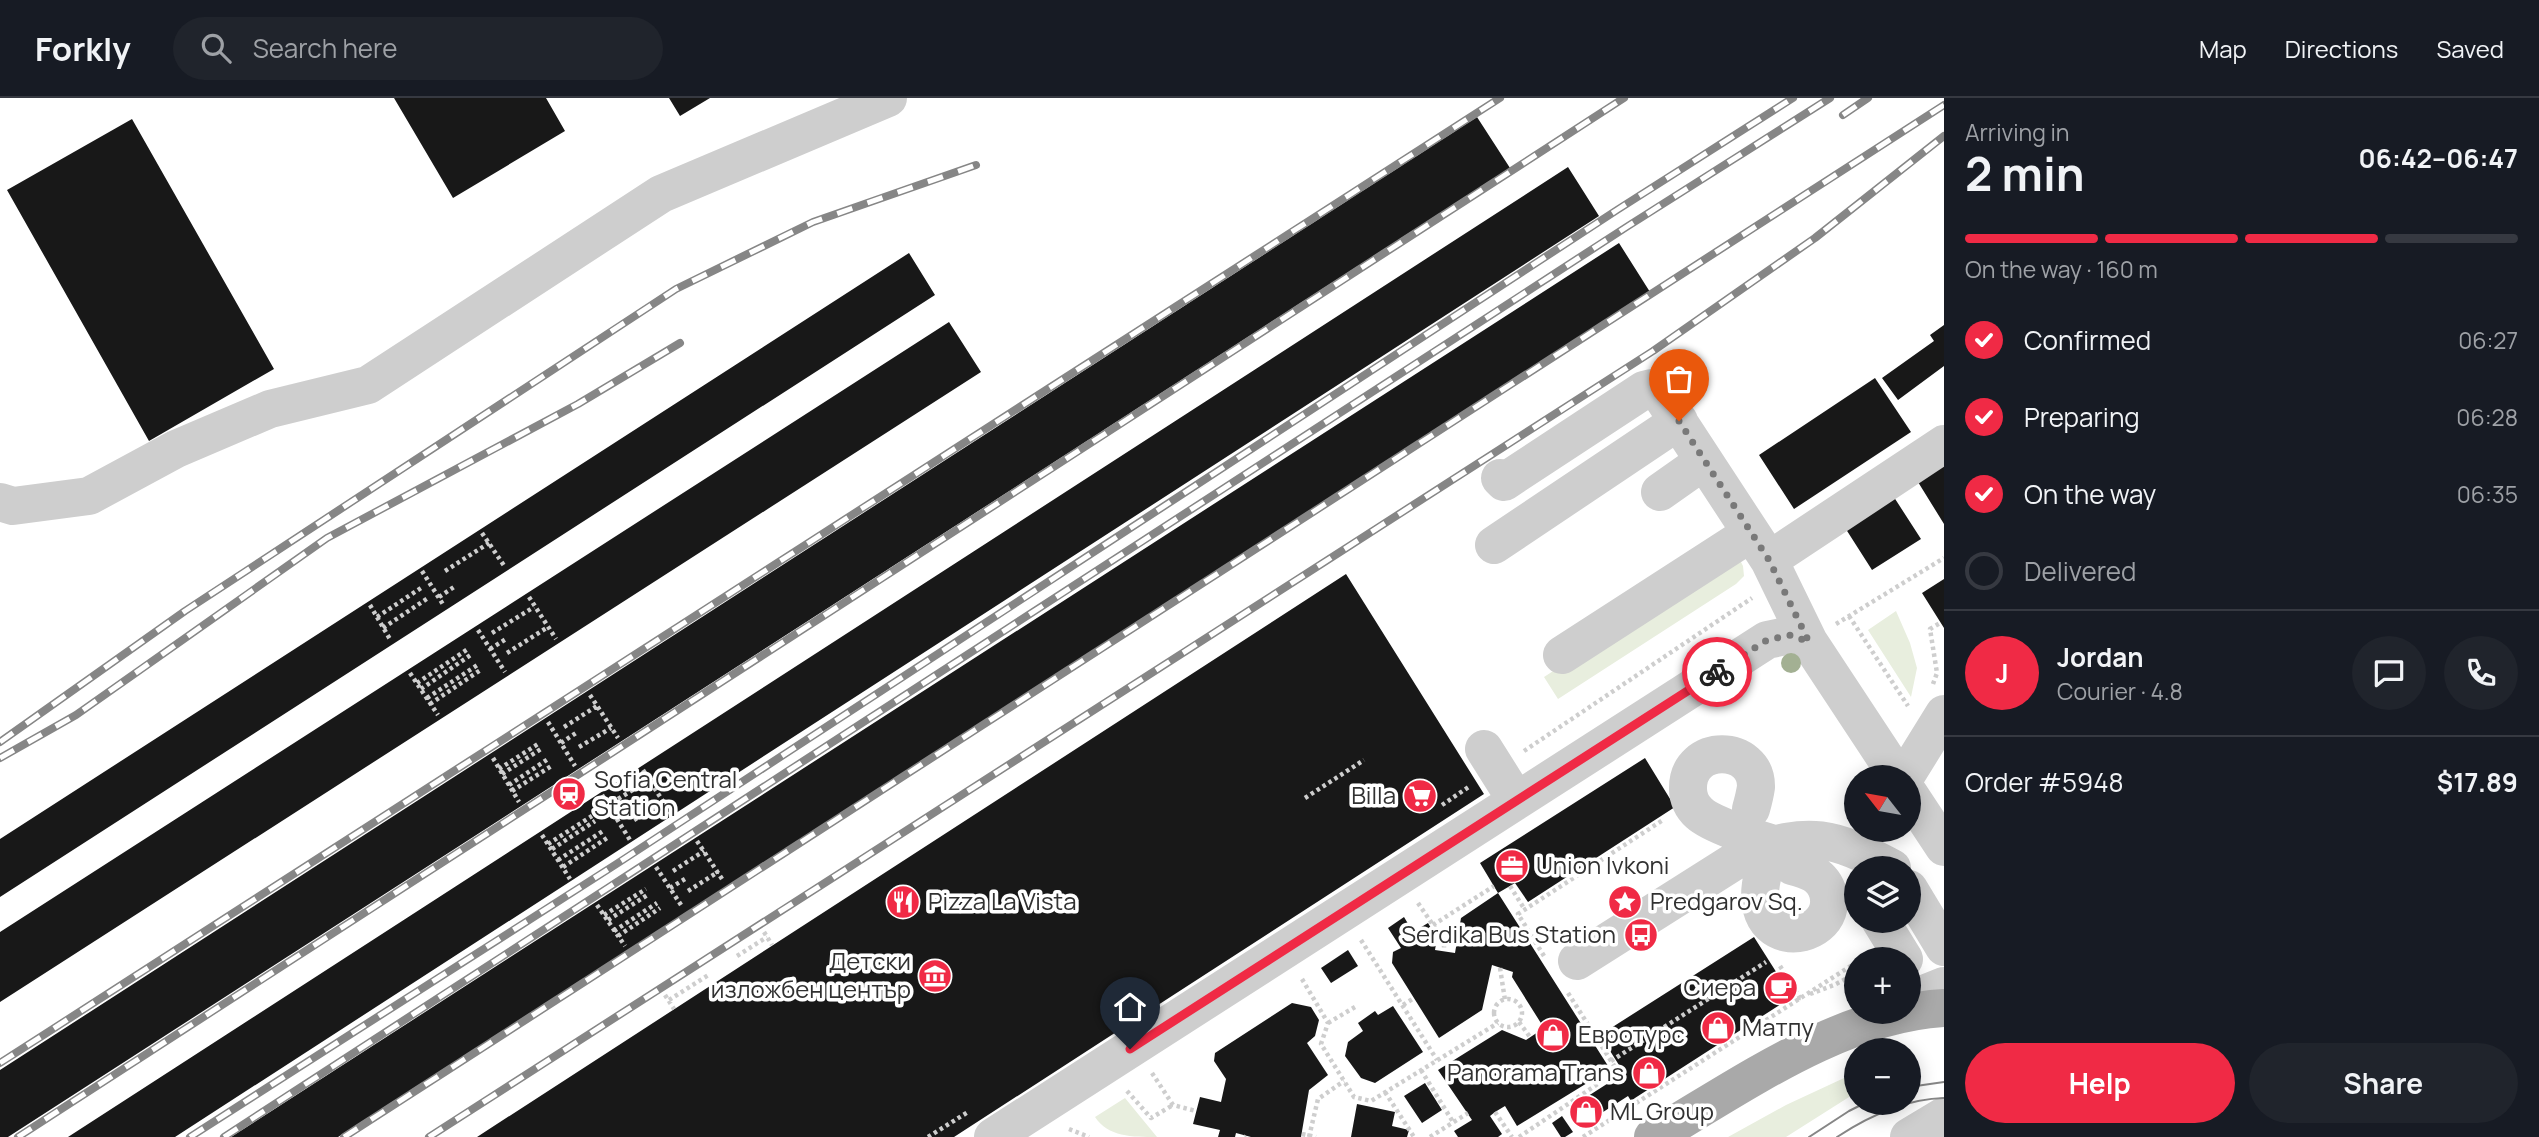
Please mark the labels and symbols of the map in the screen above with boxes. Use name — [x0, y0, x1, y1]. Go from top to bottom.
pin — [1649, 349, 1709, 421]
courier — [1682, 637, 1752, 707]
place label: Sofia Central Station — [594, 762, 737, 823]
north arrow — [1844, 765, 1922, 842]
station icon: Sofia Central Station — [550, 775, 588, 813]
supermarket icon: Billa — [1401, 777, 1439, 815]
place label: Billa — [1351, 778, 1396, 811]
office icon: Union Ivkoni — [1493, 847, 1531, 885]
place label: Union Ivkoni — [1536, 848, 1669, 881]
restaurant icon: Pizza La Vista — [884, 883, 922, 921]
place icon: Predgarov Sq. — [1606, 883, 1644, 921]
place label: Pizza La Vista — [928, 884, 1076, 917]
place label: Predgarov Sq. — [1650, 884, 1803, 917]
bus stop icon: Serdika Bus Station — [1622, 916, 1660, 954]
place label: Serdika Bus Station — [1401, 917, 1616, 950]
place label: Детски изложбен център — [711, 944, 911, 1005]
museum icon: Детски изложбен център — [916, 957, 954, 995]
cafe icon: Сиера — [1762, 969, 1800, 1007]
place label: Сиера — [1684, 970, 1756, 1003]
pin — [1100, 977, 1160, 1049]
shop icon: Матпу — [1699, 1009, 1737, 1047]
place label: Матпу — [1742, 1010, 1814, 1043]
shop icon: Евротурс — [1534, 1016, 1572, 1054]
place label: Евротурс — [1578, 1017, 1685, 1050]
shop icon: Panorama Trans — [1630, 1054, 1668, 1092]
place label: Panorama Trans — [1447, 1055, 1624, 1088]
shop icon: ML Group — [1567, 1093, 1605, 1131]
place label: ML Group — [1610, 1094, 1714, 1127]

